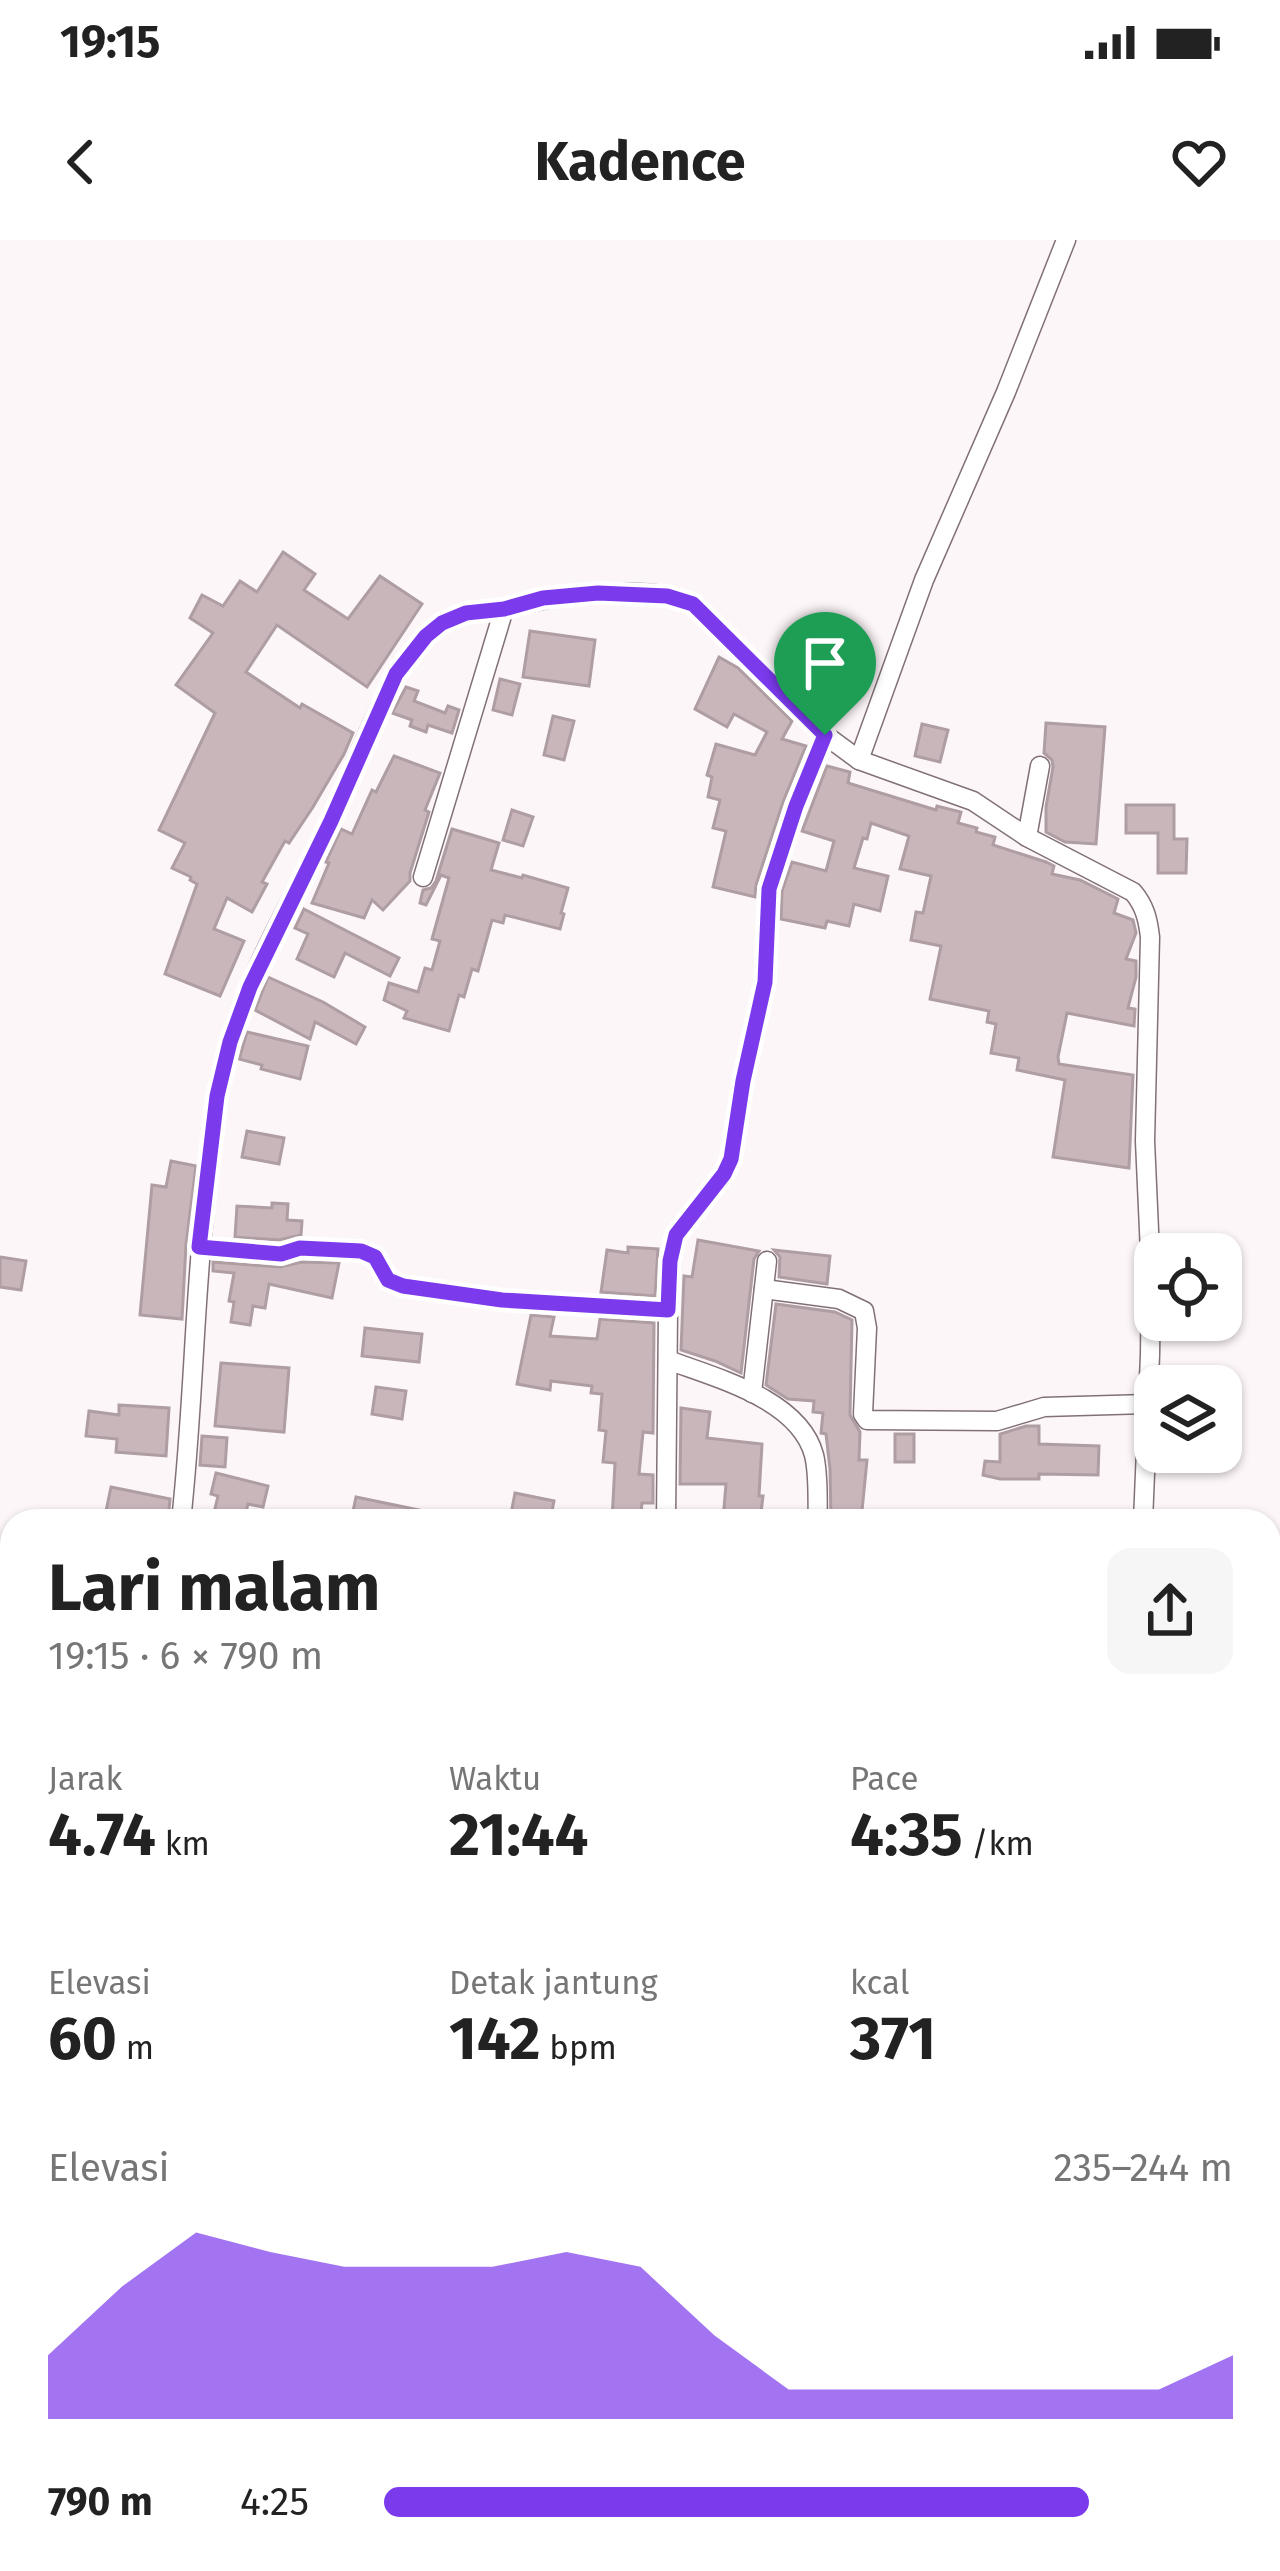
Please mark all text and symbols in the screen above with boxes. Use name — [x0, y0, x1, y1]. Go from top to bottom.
text: 19:15 — [60, 15, 160, 69]
icon: back — [48, 129, 114, 195]
icon: heart — [1166, 129, 1232, 195]
text: Kadence — [534, 130, 746, 194]
pin — [774, 612, 876, 735]
icon: arrive — [792, 630, 858, 696]
map controls — [1134, 1233, 1242, 1473]
button: locate — [1134, 1233, 1242, 1341]
button: layers — [1134, 1365, 1242, 1473]
text: Lari malam — [48, 1548, 381, 1627]
button: share — [1107, 1548, 1233, 1674]
text: 19:15 · 6 × 790 m — [48, 1633, 323, 1679]
text: Jarak — [48, 1759, 122, 1799]
text: Waktu — [449, 1759, 541, 1799]
text: Pace — [850, 1759, 918, 1799]
text: 4.74 — [48, 1799, 156, 1871]
text: 21:44 — [449, 1799, 588, 1871]
text: 4:35 — [850, 1799, 963, 1871]
text: km — [156, 1824, 210, 1864]
text: /km — [963, 1824, 1034, 1864]
text: Elevasi — [48, 1963, 151, 2003]
text: Detak jantung — [449, 1963, 658, 2003]
text: kcal — [850, 1963, 909, 2003]
text: 60 — [48, 2003, 117, 2075]
text: 142 — [449, 2003, 541, 2075]
text: 371 — [850, 2003, 936, 2075]
text: m — [117, 2028, 154, 2068]
text: bpm — [541, 2028, 617, 2068]
text: Elevasi — [48, 2145, 170, 2191]
text: 235–244 m — [1053, 2145, 1233, 2191]
text: 790 m — [48, 2479, 153, 2525]
text: 4:25 — [240, 2479, 309, 2525]

